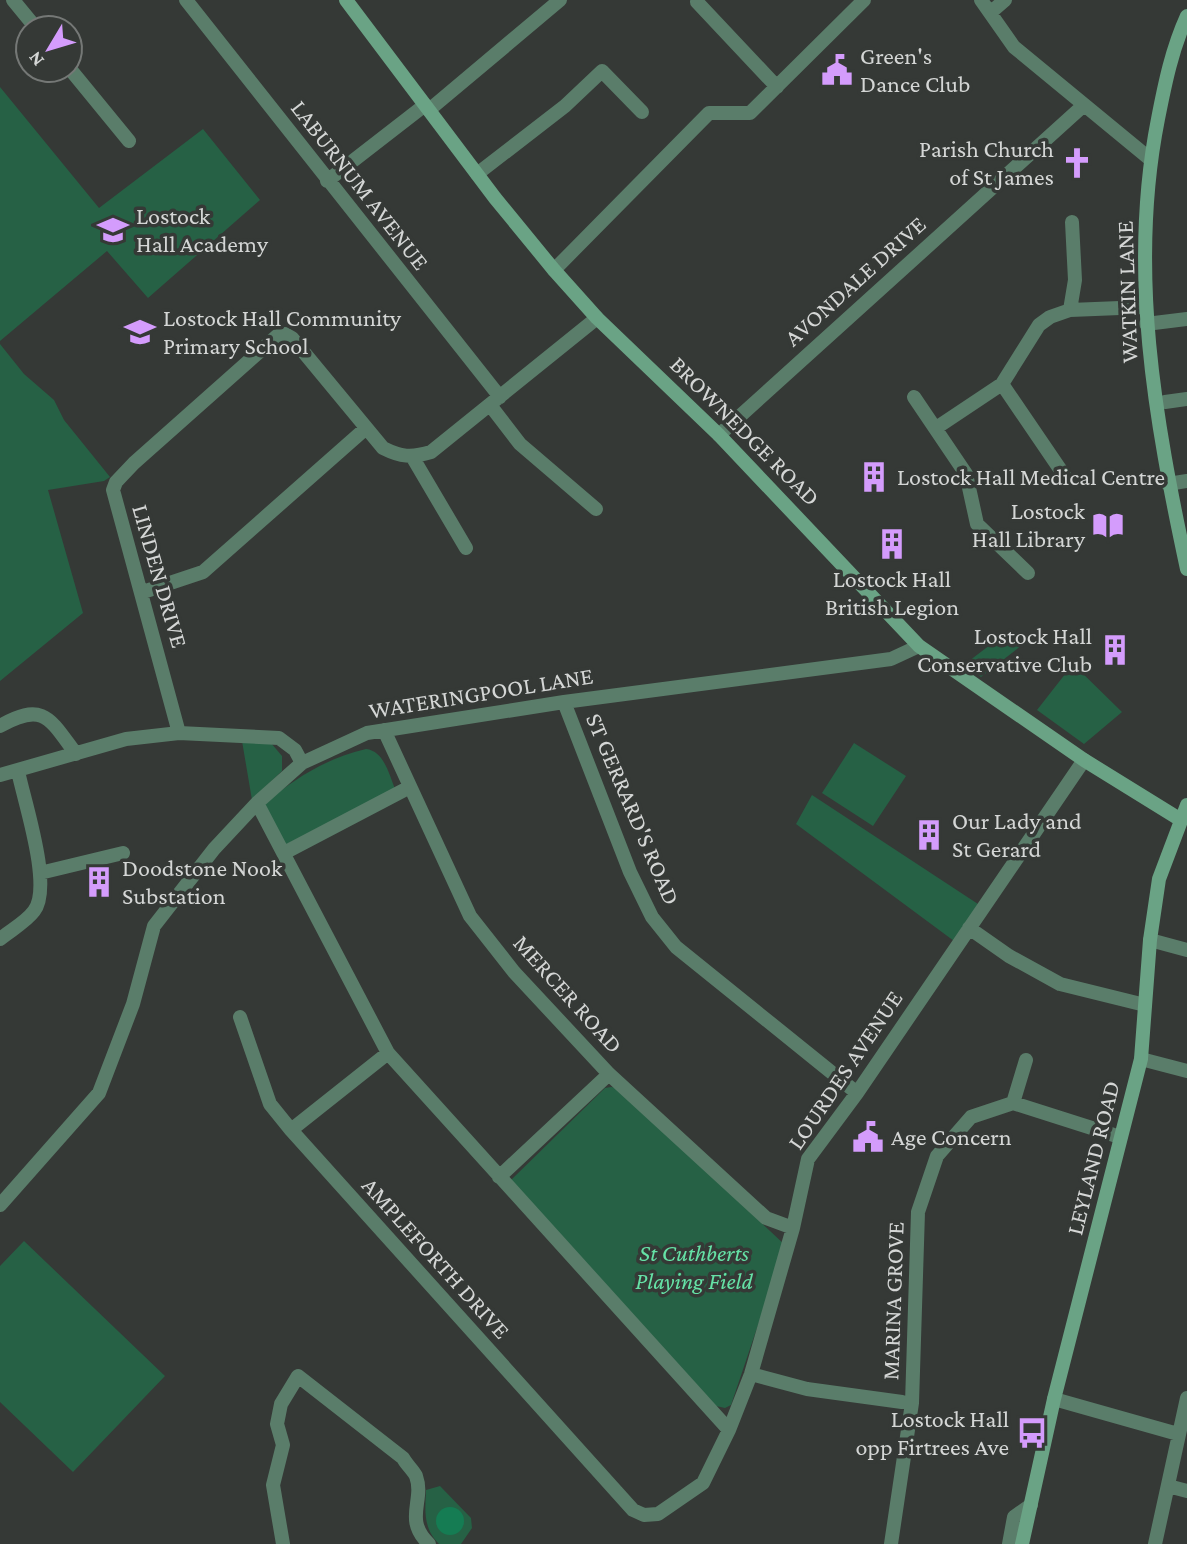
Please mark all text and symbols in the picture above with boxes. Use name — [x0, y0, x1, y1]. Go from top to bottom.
north arrow — [14, 14, 84, 84]
place label: Green's Dance Club — [860, 42, 970, 97]
text: N — [24, 48, 48, 71]
public building icon: Green's Dance Club — [820, 53, 854, 87]
street label: LABURNUM AVENUE — [286, 95, 435, 275]
place label: Parish Church of St James — [919, 135, 1054, 190]
church icon: Parish Church of St James — [1060, 146, 1094, 180]
place label: Lostock Hall Academy — [136, 202, 269, 257]
street label: AVONDALE DRIVE — [778, 210, 931, 351]
school or university icon: Lostock Hall Academy — [96, 213, 130, 247]
street label: WATKIN LANE — [1111, 220, 1142, 364]
place label: Lostock Hall Community Primary School — [163, 304, 402, 359]
school or university icon: Lostock Hall Community Primary School — [123, 315, 157, 349]
street label: BROWNEDGE ROAD — [665, 350, 826, 511]
building icon: Lostock Hall Medical Centre — [857, 460, 891, 494]
place label: Lostock Hall Medical Centre — [897, 463, 1165, 490]
place label: Lostock Hall Library — [972, 497, 1086, 552]
street label: LINDEN DRIVE — [127, 501, 194, 651]
library icon: Lostock Hall Library — [1091, 508, 1125, 542]
building icon: Lostock Hall British Legion — [875, 527, 909, 561]
place label: Lostock Hall British Legion — [825, 565, 959, 620]
place label: Lostock Hall Conservative Club — [917, 622, 1092, 677]
building icon: Lostock Hall Conservative Club — [1098, 633, 1132, 667]
street label: WATERINGPOOL LANE — [367, 661, 595, 724]
street label: ST GERRARD'S ROAD — [581, 709, 686, 909]
place label: Our Lady and St Gerard — [952, 807, 1082, 862]
building icon: Our Lady and St Gerard — [912, 818, 946, 852]
place label: Doodstone Nook Substation — [122, 854, 283, 909]
building icon: Doodstone Nook Substation — [82, 865, 116, 899]
street label: MERCER ROAD — [508, 929, 628, 1058]
street label: LOURDES AVENUE — [781, 985, 908, 1154]
street label: LEYLAND ROAD — [1060, 1078, 1125, 1238]
public building icon: Age Concern — [851, 1120, 885, 1154]
place label: Age Concern — [891, 1123, 1012, 1150]
street label: AMPLEFORTH DRIVE — [357, 1171, 516, 1344]
street label: MARINA GROVE — [876, 1221, 909, 1381]
park label: St Cuthberts Playing Field — [635, 1239, 753, 1294]
place label: Lostock Hall opp Firtrees Ave — [855, 1405, 1009, 1460]
bus stop icon: Lostock Hall opp Firtrees Ave — [1015, 1416, 1049, 1450]

